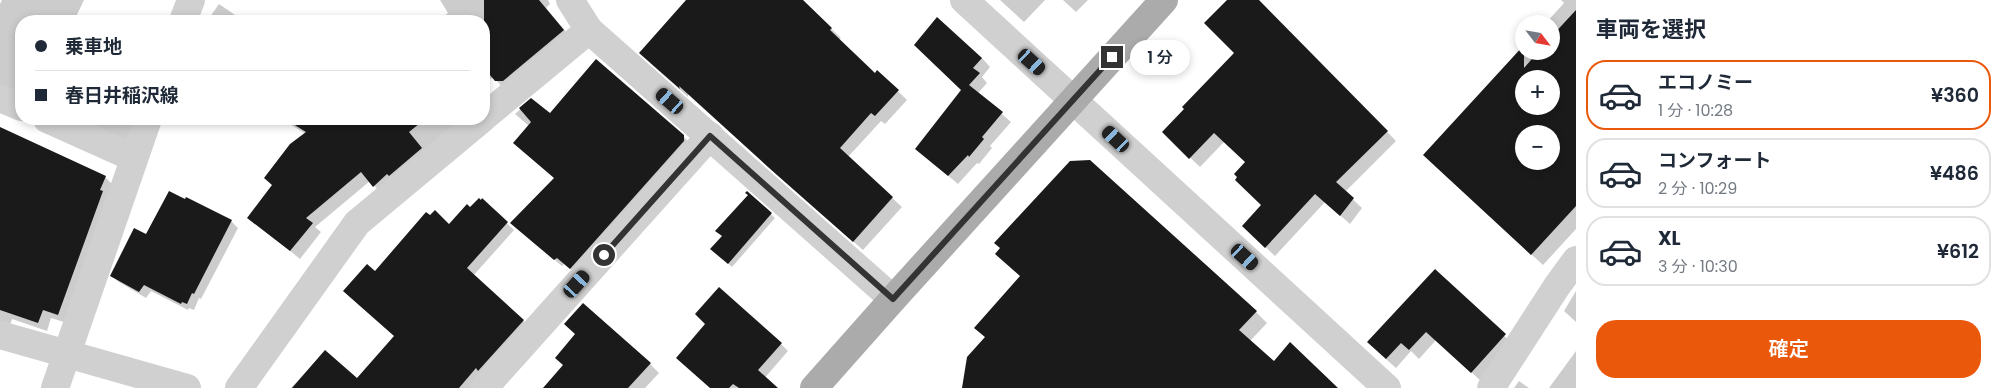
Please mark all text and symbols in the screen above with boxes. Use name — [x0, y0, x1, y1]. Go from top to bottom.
text: 車両を選択 — [1596, 14, 1706, 45]
north arrow — [1515, 15, 1560, 60]
map controls — [1515, 15, 1560, 170]
text: 乗車地 — [65, 33, 122, 60]
callout: 1 分 — [1130, 40, 1190, 74]
car — [1015, 46, 1048, 78]
route end — [1101, 46, 1123, 68]
text: 1 分 — [1147, 46, 1173, 69]
text: エコノミー — [1658, 69, 1753, 96]
button: + — [1515, 70, 1560, 115]
icon: car — [1598, 73, 1643, 118]
text: 春日井稲沢線 — [65, 82, 179, 109]
text: ¥360 — [1931, 82, 1979, 109]
car — [653, 85, 686, 117]
text: 1 分 · 10:28 — [1658, 99, 1733, 122]
car — [1099, 123, 1132, 155]
button: − — [1515, 125, 1560, 170]
text: コンフォート — [1658, 147, 1771, 174]
icon: car — [1598, 151, 1643, 196]
text: ¥486 — [1930, 160, 1979, 187]
text: 2 分 · 10:29 — [1658, 177, 1737, 200]
text: XL — [1658, 225, 1681, 252]
icon: car — [1598, 229, 1643, 274]
text: ¥612 — [1937, 238, 1979, 265]
car — [1228, 241, 1261, 273]
route start — [593, 244, 615, 266]
text: 3 分 · 10:30 — [1658, 255, 1738, 278]
car — [561, 268, 592, 300]
button: 確定 — [1596, 320, 1981, 378]

